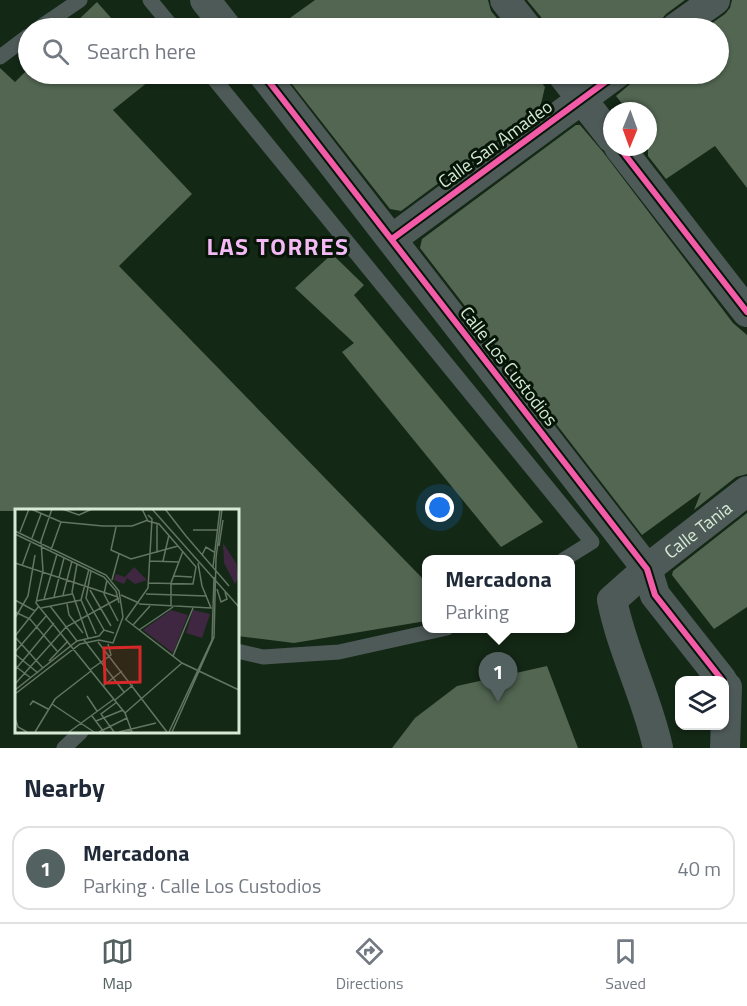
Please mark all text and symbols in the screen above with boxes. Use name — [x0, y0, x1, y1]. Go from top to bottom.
search box — [18, 18, 729, 84]
text: Search here — [87, 34, 196, 68]
icon: search — [39, 35, 72, 68]
street label: Calle San Amadeo — [432, 93, 558, 195]
north arrow — [603, 102, 657, 156]
district label: LAS TORRES — [206, 228, 350, 264]
street label: Calle Los Custodios — [454, 300, 564, 432]
your location — [425, 493, 454, 522]
street label: Calle Tania — [658, 494, 737, 565]
inset map — [15, 509, 238, 733]
popup — [422, 555, 575, 633]
text: Mercadona — [445, 562, 552, 596]
text: Parking — [445, 596, 509, 627]
pin: 1 — [478, 652, 518, 702]
map controls — [675, 676, 729, 730]
button: layers — [675, 676, 729, 730]
text: Nearby — [24, 768, 105, 807]
text: Mercadona — [83, 836, 189, 870]
text: 1 — [40, 853, 51, 884]
text: 40 m — [677, 853, 721, 884]
text: Parking · Calle Los Custodios — [83, 870, 321, 901]
tab: Map — [101, 935, 134, 995]
tab: Directions — [336, 935, 404, 995]
tab: Saved — [605, 935, 646, 995]

